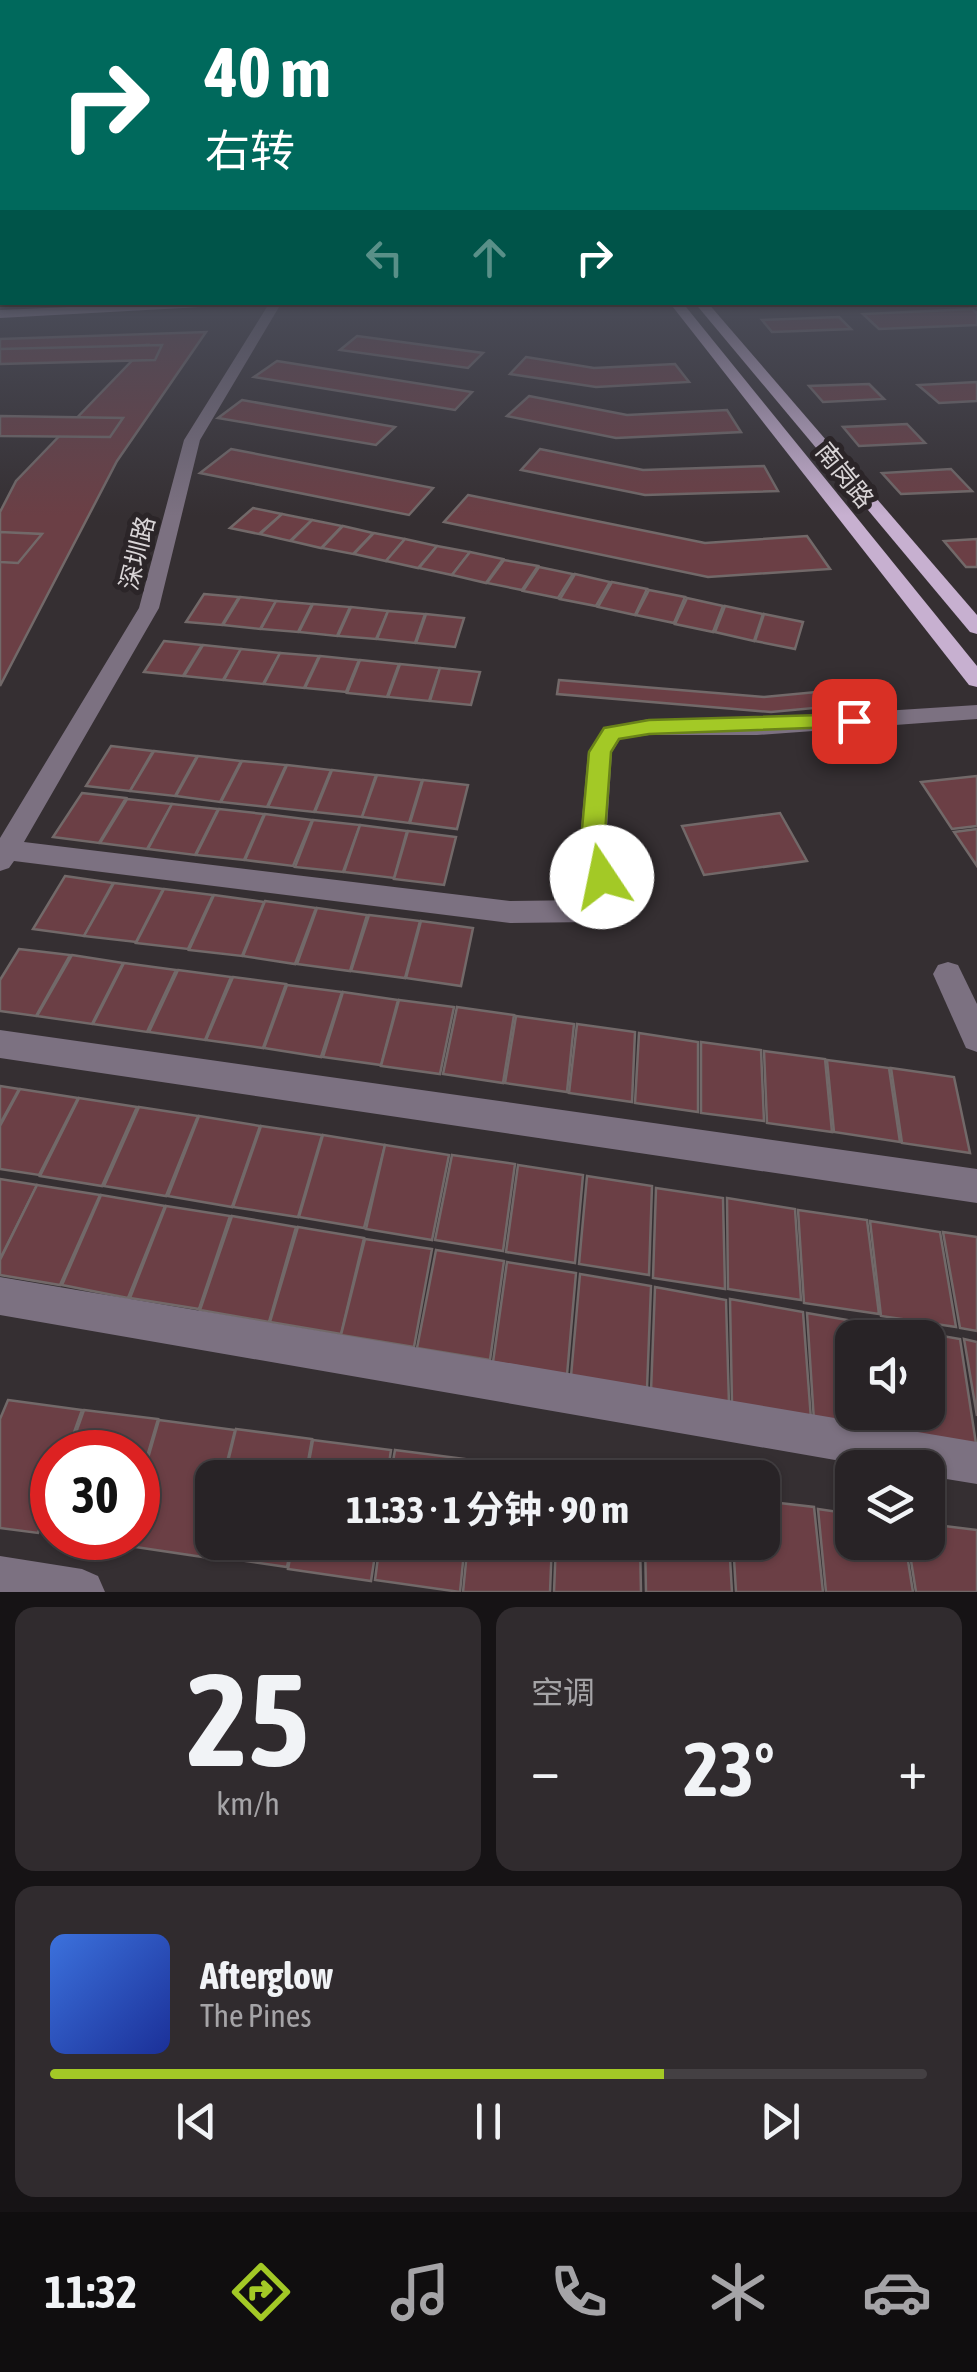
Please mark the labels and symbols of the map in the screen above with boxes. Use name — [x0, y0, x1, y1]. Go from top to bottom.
street label: 南岗路 — [811, 437, 879, 513]
street label: 深圳路 — [114, 513, 160, 593]
pin — [812, 679, 897, 764]
position arrow — [550, 825, 654, 929]
speed limit sign: 30 — [30, 1430, 160, 1560]

